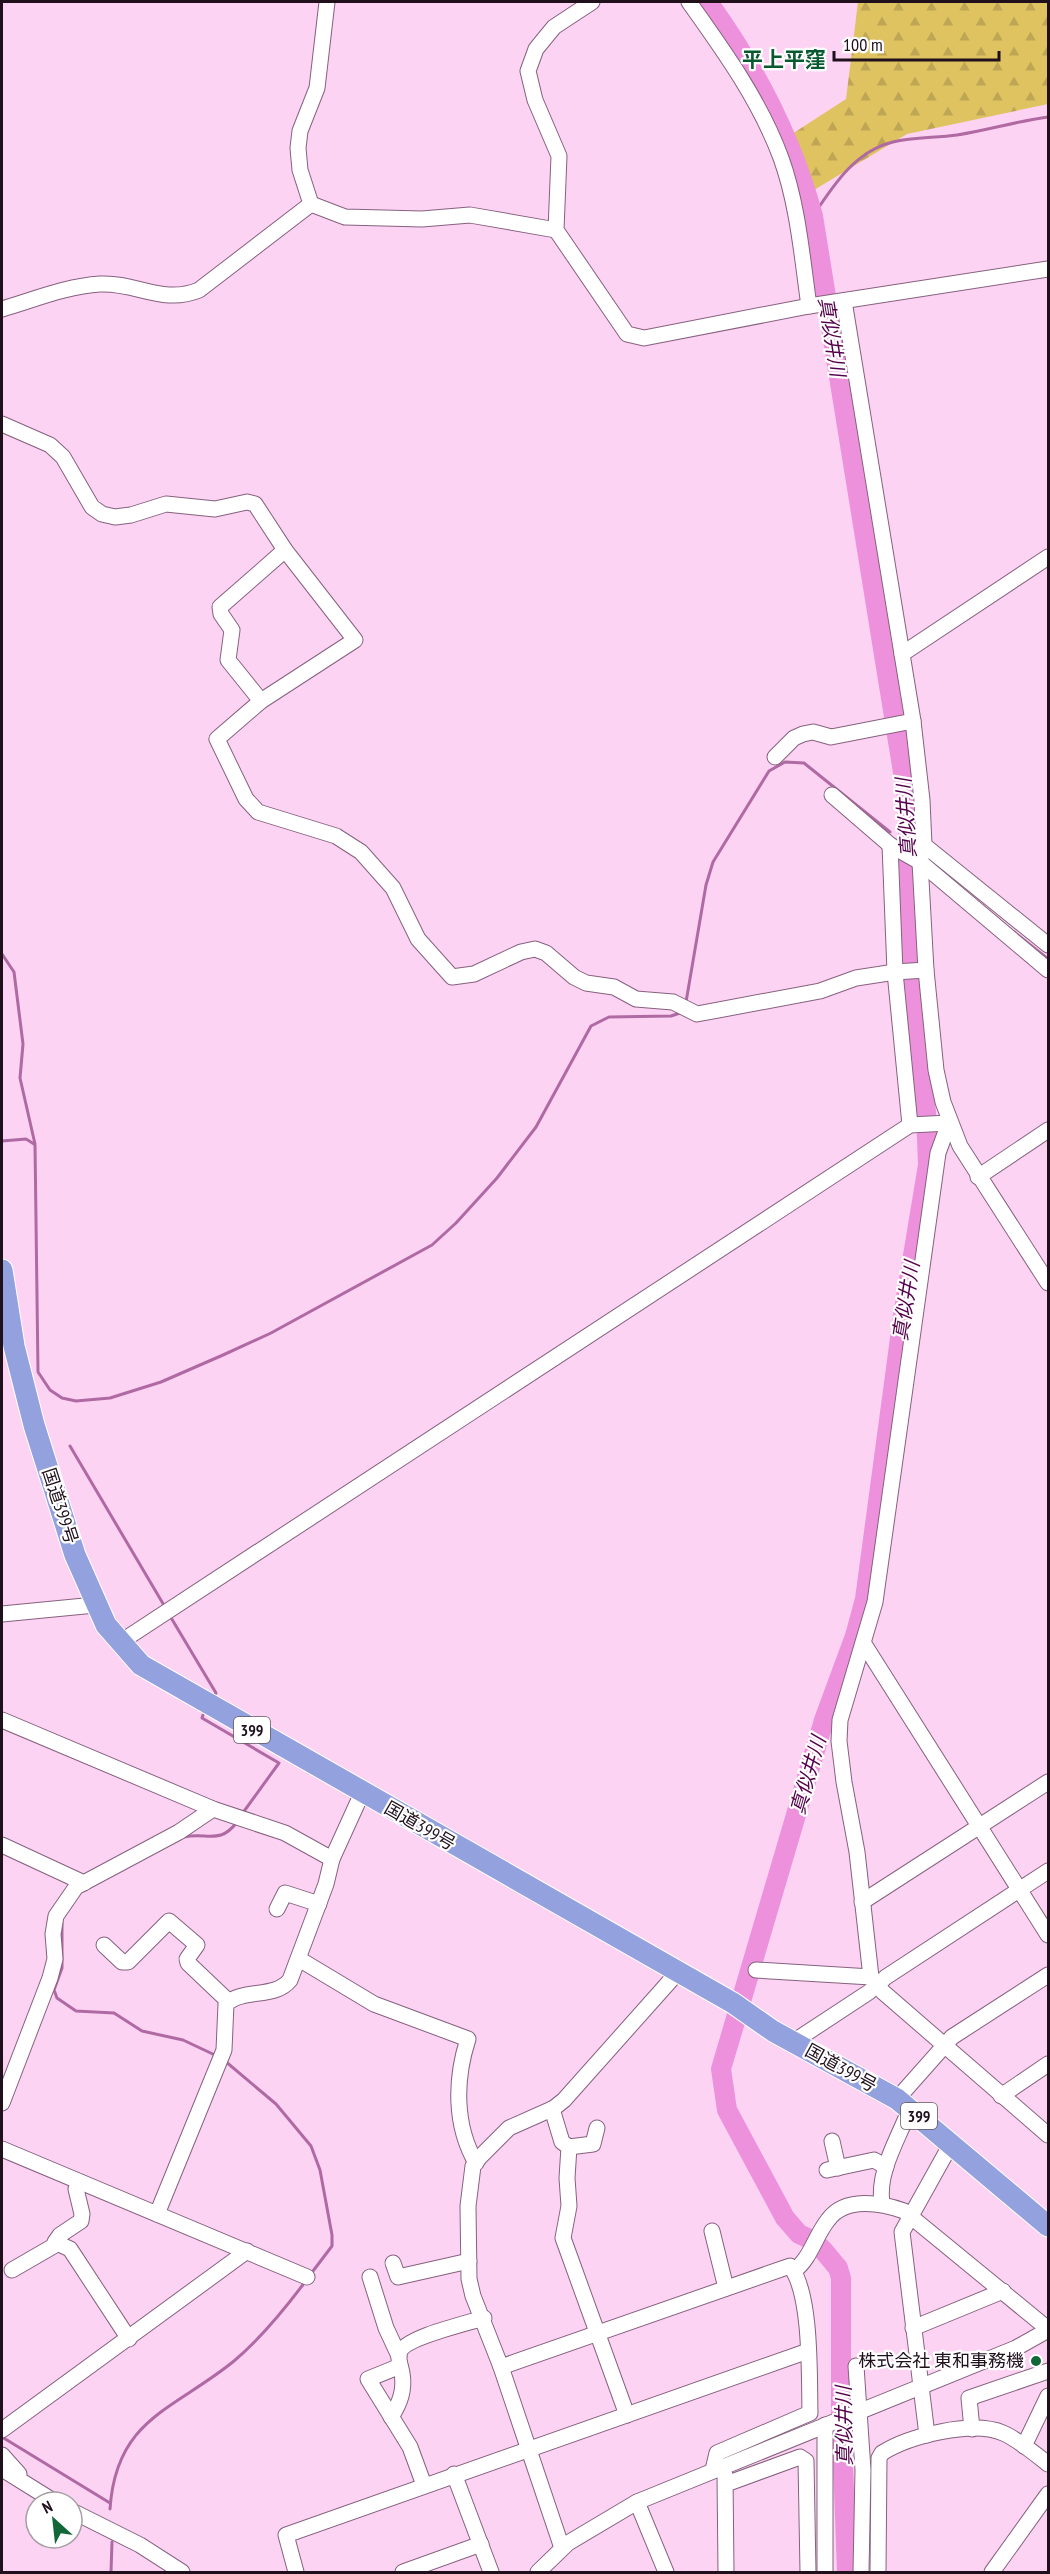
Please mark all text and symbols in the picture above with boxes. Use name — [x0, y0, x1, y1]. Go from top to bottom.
scale bar — [834, 24, 999, 62]
text: 100 m — [843, 33, 883, 56]
district label: 平上平窪 — [742, 46, 826, 73]
water label: 真似井川 — [813, 295, 851, 381]
water label: 真似井川 — [890, 775, 922, 859]
water label: 真似井川 — [887, 1257, 925, 1343]
street label: 国道399号 — [37, 1465, 84, 1547]
road number: 399 — [234, 1717, 270, 1743]
water label: 真似井川 — [784, 1731, 832, 1817]
street label: 国道399号 — [381, 1796, 460, 1855]
street label: 国道399号 — [801, 2039, 881, 2097]
road number: 399 — [901, 2103, 937, 2129]
place label: 株式会社 東和事務機 — [858, 2349, 1024, 2372]
marker: 株式会社 東和事務機 — [1029, 2354, 1043, 2368]
water label: 真似井川 — [830, 2384, 858, 2466]
north arrow — [24, 2490, 84, 2550]
text: N — [39, 2496, 56, 2518]

